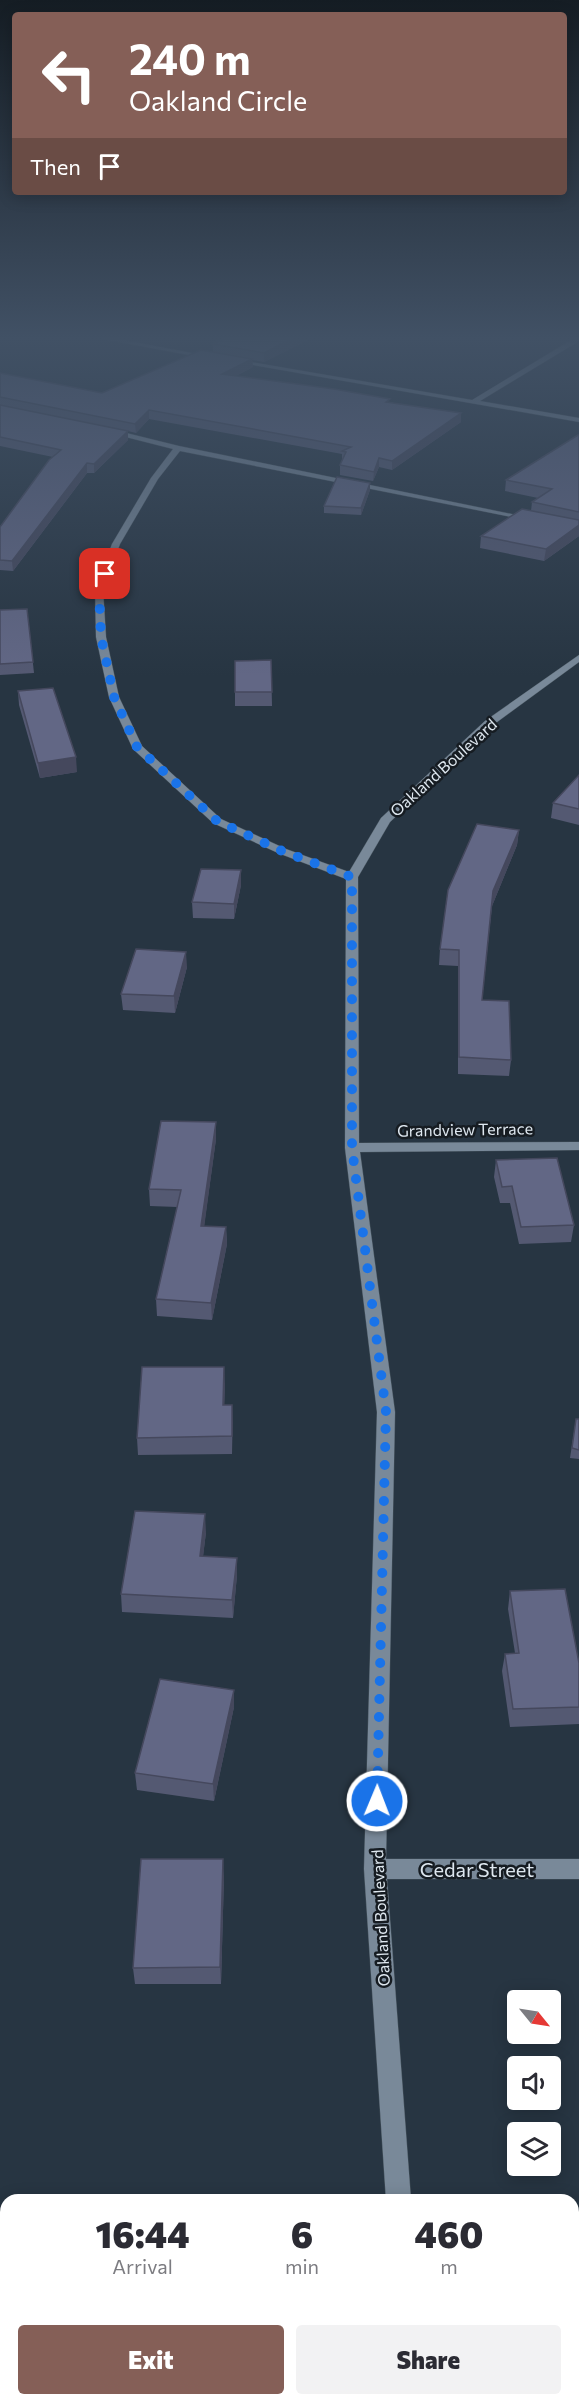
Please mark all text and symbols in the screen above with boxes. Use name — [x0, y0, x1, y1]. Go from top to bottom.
text: 240 m — [129, 32, 251, 84]
icon: left — [30, 36, 108, 114]
text: Oakland Circle — [129, 84, 307, 117]
icon: arrive — [93, 150, 126, 183]
text: Then — [30, 153, 81, 180]
pin — [79, 548, 130, 599]
icon: arrive — [88, 557, 121, 590]
street label: Oakland Boulevard — [386, 714, 500, 820]
street label: Grandview Terrace — [397, 1118, 533, 1140]
position arrow — [345, 1769, 409, 1833]
street label: Oakland Boulevard — [367, 1849, 393, 1987]
street label: Cedar Street — [420, 1857, 534, 1881]
north arrow — [507, 1990, 561, 2044]
map controls — [507, 1990, 561, 2176]
button: sound — [507, 2056, 561, 2110]
button: layers — [507, 2122, 561, 2176]
text: 16:44 — [95, 2211, 190, 2255]
text: 6 — [291, 2211, 313, 2255]
text: 460 — [415, 2211, 483, 2255]
text: Arrival — [112, 2254, 173, 2278]
text: min — [285, 2254, 319, 2278]
text: m — [440, 2254, 458, 2278]
button: Exit — [18, 2325, 284, 2394]
button: Share — [296, 2325, 561, 2394]

